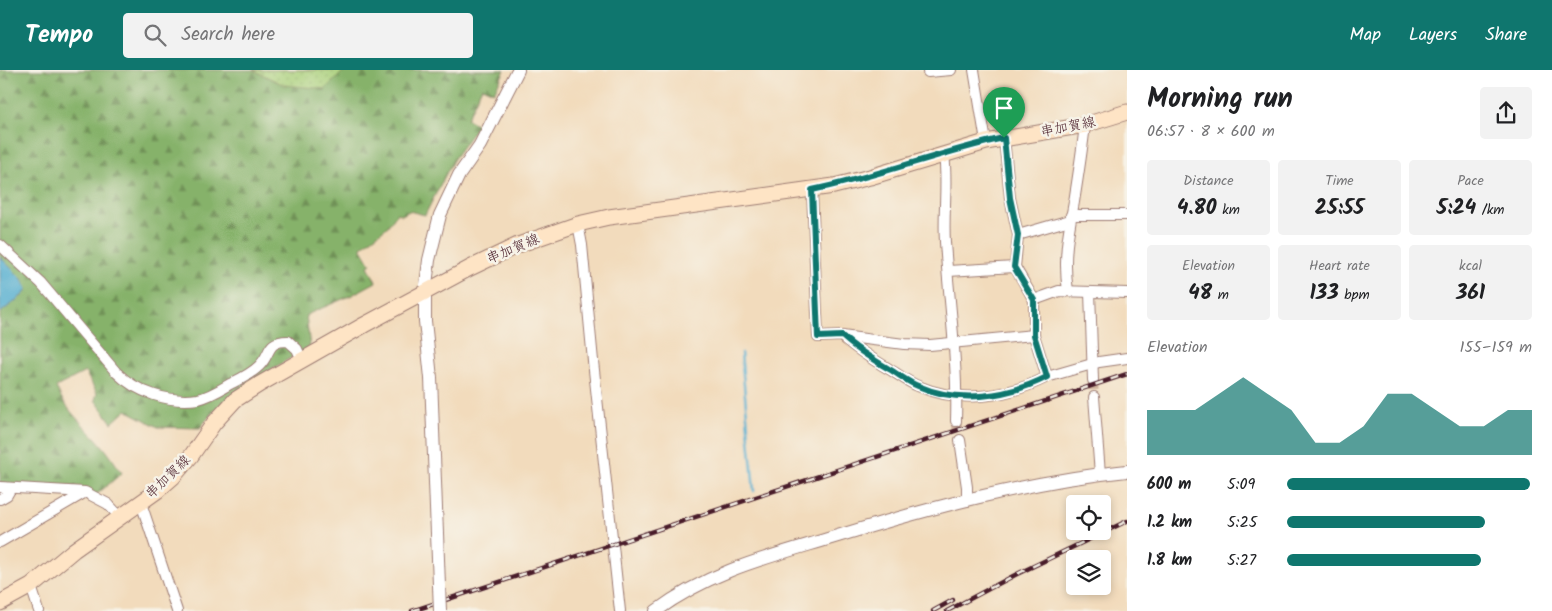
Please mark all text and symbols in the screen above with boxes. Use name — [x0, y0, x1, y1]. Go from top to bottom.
search box — [123, 13, 473, 58]
text: Tempo — [25, 16, 93, 55]
text: Search here — [181, 20, 275, 50]
icon: search — [141, 21, 169, 49]
text: Map — [1350, 21, 1381, 50]
text: Layers — [1409, 21, 1457, 50]
text: Share — [1485, 21, 1527, 50]
text: Morning run — [1147, 77, 1293, 122]
pin — [983, 87, 1025, 138]
button: share — [1480, 87, 1532, 139]
icon: arrive — [990, 94, 1018, 122]
street label: 串加賀線 — [1038, 111, 1098, 143]
text: 06:57 · 8 × 600 m — [1147, 119, 1275, 144]
text: Distance — [1183, 170, 1234, 192]
text: Time — [1325, 170, 1354, 192]
text: Pace — [1457, 170, 1484, 192]
text: 4.80 — [1177, 192, 1217, 225]
text: 25:55 — [1315, 192, 1364, 225]
text: 5:24 — [1437, 192, 1476, 225]
text: km — [1217, 199, 1240, 221]
text: /km — [1476, 199, 1504, 221]
street label: 串加賀線 — [483, 228, 543, 270]
text: Elevation — [1182, 255, 1235, 277]
text: Heart rate — [1309, 255, 1370, 277]
text: kcal — [1459, 255, 1482, 277]
text: 48 — [1188, 277, 1212, 310]
text: 133 — [1309, 277, 1339, 310]
text: 361 — [1456, 277, 1485, 310]
text: m — [1212, 284, 1229, 306]
text: bpm — [1339, 284, 1370, 306]
text: Elevation — [1147, 335, 1208, 360]
text: 155–159 m — [1459, 335, 1532, 360]
street label: 串加賀線 — [140, 450, 196, 504]
text: 600 m — [1147, 472, 1191, 497]
text: 5:09 — [1227, 472, 1255, 497]
map controls — [1066, 495, 1111, 595]
button: locate — [1066, 495, 1111, 540]
text: 1.2 km — [1147, 510, 1192, 535]
text: 5:25 — [1227, 510, 1257, 535]
text: 1.8 km — [1147, 548, 1192, 573]
text: 5:27 — [1227, 548, 1256, 573]
button: layers — [1066, 550, 1111, 595]

